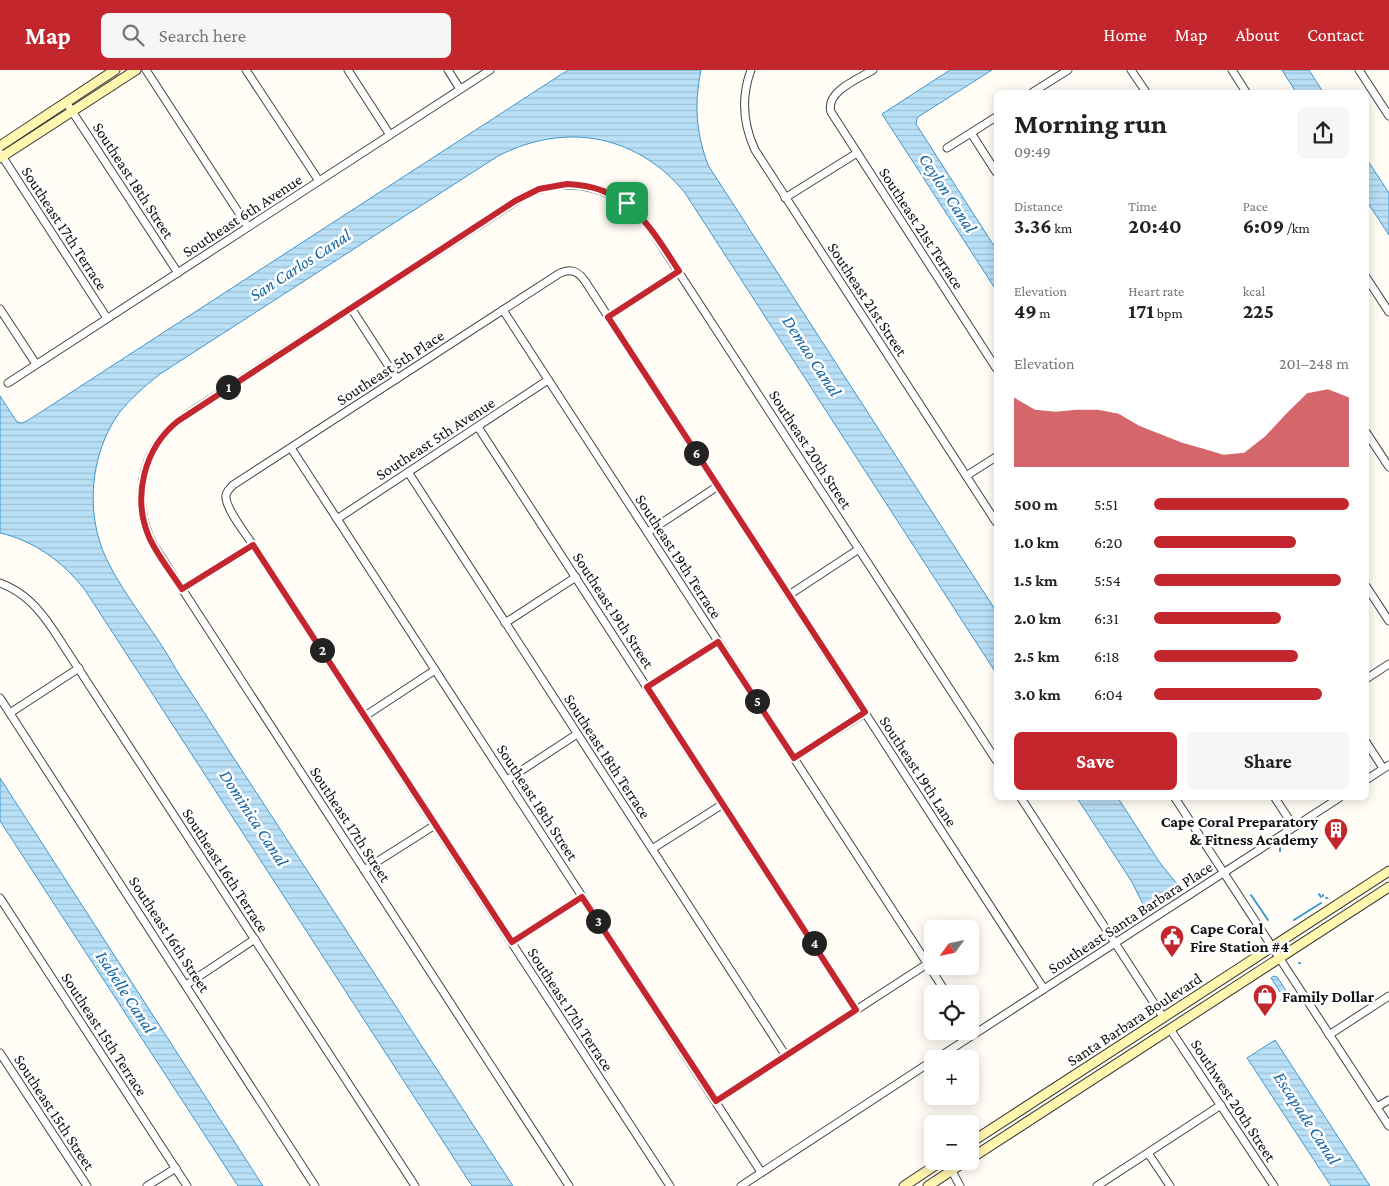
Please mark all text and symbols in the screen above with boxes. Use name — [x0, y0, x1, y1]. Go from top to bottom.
search box — [101, 13, 451, 58]
icon: search — [119, 21, 147, 49]
text: Map — [25, 22, 71, 49]
text: Search here — [159, 25, 246, 46]
text: Home — [1104, 25, 1147, 45]
text: Map — [1175, 25, 1207, 45]
text: About — [1235, 25, 1279, 45]
text: Contact — [1307, 25, 1364, 45]
button: share — [1297, 107, 1349, 159]
text: Morning run — [1014, 108, 1167, 139]
street label: Southeast 18th Street — [90, 119, 178, 242]
text: 09:49 — [1014, 143, 1051, 160]
water label: Ceylon Canal — [915, 150, 981, 237]
street label: Southeast 17th Terrace — [18, 163, 111, 293]
street label: Southeast 21st Terrace — [876, 164, 967, 292]
street label: Southeast 6th Avenue — [179, 170, 305, 260]
pin — [606, 182, 648, 224]
icon: arrive — [613, 189, 641, 217]
text: Distance — [1014, 198, 1063, 214]
text: Time — [1128, 198, 1157, 214]
text: Pace — [1243, 198, 1268, 214]
text: 3.36 — [1014, 214, 1052, 238]
text: 20:40 — [1128, 214, 1182, 238]
text: 6:09 — [1243, 214, 1284, 238]
text: km — [1052, 220, 1072, 236]
text: /km — [1284, 220, 1310, 236]
water label: San Carlos Canal — [246, 225, 355, 305]
street label: Southeast 21st Street — [825, 239, 911, 360]
text: Elevation — [1014, 283, 1067, 299]
text: Heart rate — [1128, 283, 1184, 299]
text: kcal — [1243, 283, 1265, 299]
text: 49 — [1014, 299, 1037, 323]
text: 171 — [1128, 299, 1154, 323]
text: 225 — [1243, 299, 1274, 323]
text: m — [1037, 305, 1051, 321]
text: bpm — [1154, 305, 1183, 321]
water label: Demao Canal — [778, 312, 846, 401]
street label: Southeast 5th Place — [333, 326, 447, 408]
text: Elevation — [1014, 355, 1075, 372]
text: 201–248 m — [1279, 355, 1349, 372]
pin: 1 — [216, 374, 240, 400]
text: 1 — [226, 379, 231, 395]
street label: Southeast 20th Street — [766, 387, 856, 512]
street label: Southeast 5th Avenue — [373, 394, 498, 483]
pin: 6 — [684, 440, 708, 466]
text: 6 — [693, 445, 700, 461]
street label: Southeast 19th Terrace — [632, 491, 725, 621]
text: 500 m — [1014, 496, 1058, 513]
text: 5:51 — [1094, 496, 1118, 513]
text: 1.0 km — [1014, 534, 1059, 551]
text: 6:20 — [1094, 534, 1122, 551]
street label: Southeast 19th Street — [570, 549, 658, 672]
text: 1.5 km — [1014, 572, 1058, 589]
text: 5:54 — [1094, 572, 1121, 589]
text: 2.0 km — [1014, 610, 1061, 627]
text: 6:31 — [1094, 610, 1119, 627]
pin: 2 — [310, 638, 334, 662]
text: 2 — [319, 642, 326, 658]
text: 2.5 km — [1014, 648, 1060, 665]
text: 6:18 — [1094, 648, 1120, 665]
text: 3.0 km — [1014, 686, 1061, 703]
text: 6:04 — [1094, 686, 1123, 703]
pin: 5 — [744, 688, 770, 714]
street label: Southeast 18th Terrace — [561, 691, 654, 822]
text: 5 — [754, 693, 761, 709]
street label: Southeast 19th Lane — [877, 713, 961, 830]
button: Save — [1014, 732, 1177, 790]
button: Share — [1187, 732, 1349, 790]
street label: Southeast 18th Street — [494, 741, 582, 864]
street label: Southeast 17th Street — [307, 764, 395, 886]
water label: Dominica Canal — [215, 766, 293, 870]
street label: Southeast 16th Terrace — [179, 805, 272, 935]
place label: Cape Coral Preparatory & Fitness Academy — [1161, 813, 1318, 848]
building icon: Cape Coral Preparatory & Fitness Academy — [1323, 817, 1349, 851]
street label: Southeast Santa Barbara Place — [1045, 858, 1216, 977]
street label: Southeast 16th Street — [126, 873, 214, 996]
pin: 3 — [586, 908, 610, 934]
text: 3 — [595, 913, 602, 929]
north arrow — [924, 920, 979, 975]
map controls — [924, 920, 979, 1170]
place label: Cape Coral Fire Station #4 — [1190, 920, 1289, 955]
public building icon: Cape Coral Fire Station #4 — [1159, 924, 1185, 958]
pin: 4 — [802, 930, 826, 956]
text: 4 — [811, 935, 818, 951]
street label: Southeast 17th Terrace — [524, 944, 617, 1074]
water label: Isabelle Canal — [92, 947, 160, 1037]
street label: Southeast 15th Terrace — [58, 969, 151, 1099]
street label: Santa Barbara Boulevard — [1064, 969, 1205, 1069]
shop icon: Family Dollar — [1252, 983, 1278, 1017]
button: locate — [924, 985, 979, 1040]
place label: Family Dollar — [1282, 988, 1375, 1005]
street label: Southwest 20th Street — [1188, 1036, 1280, 1165]
button: + — [924, 1050, 979, 1105]
street label: Southeast 15th Street — [11, 1051, 99, 1174]
water label: Escapade Canal — [1270, 1068, 1345, 1169]
button: − — [924, 1115, 979, 1170]

